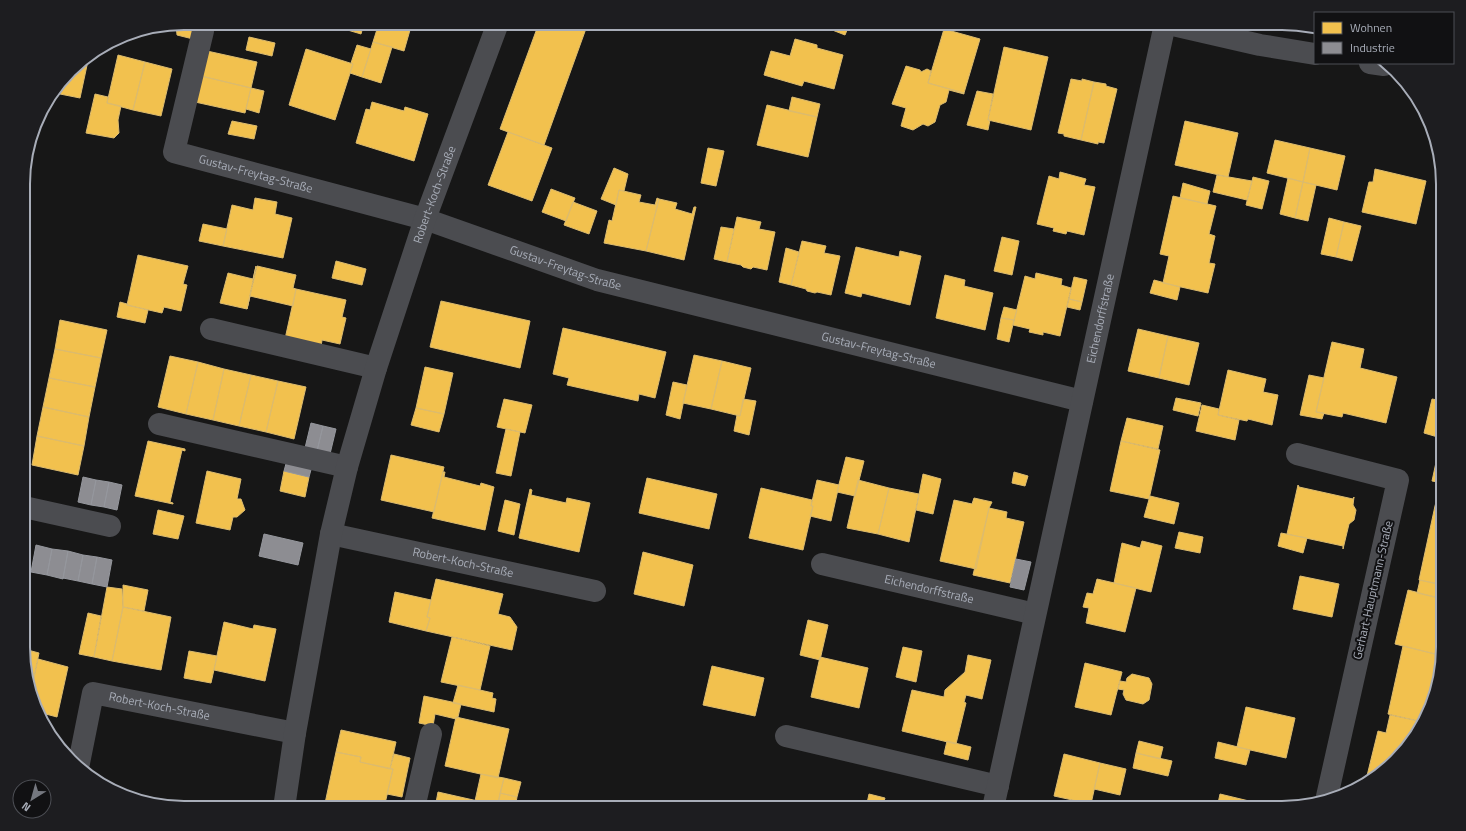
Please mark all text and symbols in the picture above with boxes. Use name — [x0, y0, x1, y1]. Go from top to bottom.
legend — [1314, 12, 1454, 64]
text: Wohnen — [1350, 18, 1392, 37]
text: Industrie — [1350, 38, 1395, 57]
street label: Robert-Koch-Straße — [408, 143, 460, 246]
street label: Gustav-Freytag-Straße — [197, 149, 315, 198]
street label: Gustav-Freytag-Straße — [507, 240, 624, 295]
street label: Eichendorffstraße — [1081, 272, 1119, 365]
street label: Gustav-Freytag-Straße — [820, 326, 938, 373]
street label: Gerhart-Hauptmann-Straße — [1347, 519, 1398, 661]
street label: Robert-Koch-Straße — [411, 542, 515, 582]
street label: Eichendorffstraße — [883, 569, 976, 608]
street label: Robert-Koch-Straße — [107, 686, 212, 725]
north arrow — [12, 779, 52, 819]
text: N — [18, 798, 34, 816]

